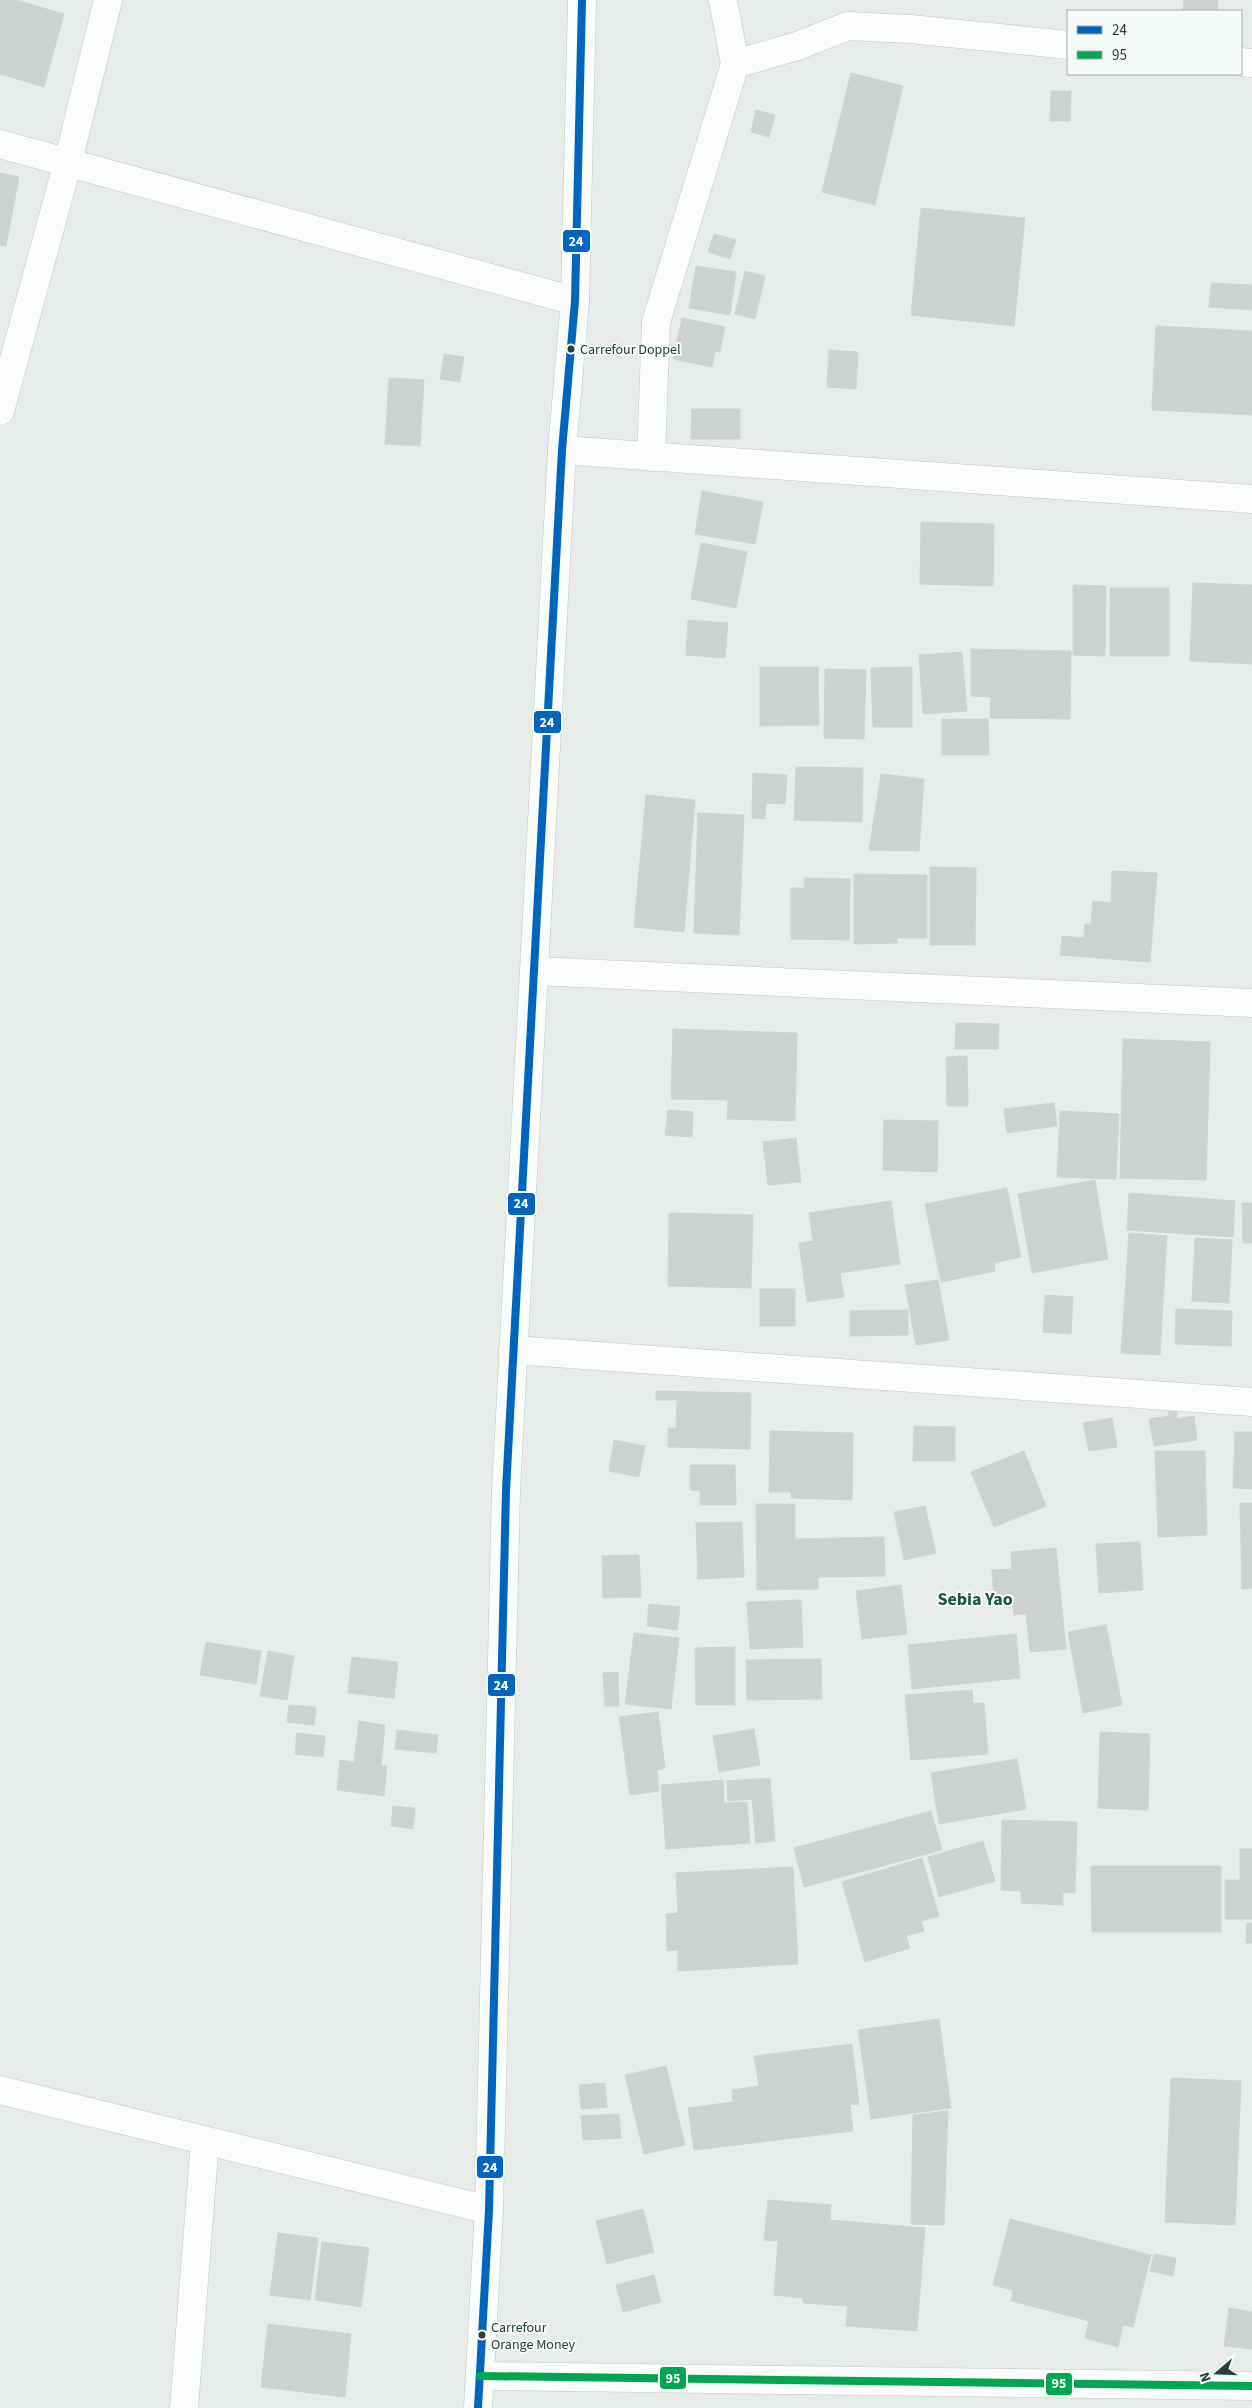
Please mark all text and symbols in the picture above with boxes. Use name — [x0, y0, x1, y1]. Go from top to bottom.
legend — [1067, 10, 1242, 75]
text: 24 — [1112, 20, 1127, 41]
text: 95 — [1112, 45, 1127, 66]
line badge: 24 — [562, 229, 591, 253]
text: 24 — [569, 232, 584, 252]
place label: Carrefour Doppel — [580, 340, 681, 360]
marker: Carrefour Doppel — [566, 344, 576, 354]
line badge: 24 — [533, 710, 562, 734]
text: 24 — [540, 713, 555, 733]
line badge: 24 — [507, 1192, 536, 1216]
text: 24 — [514, 1194, 529, 1214]
district label: Sebia Yao — [937, 1587, 1013, 1612]
line badge: 24 — [487, 1673, 516, 1697]
text: 24 — [494, 1676, 509, 1696]
line badge: 24 — [476, 2155, 504, 2179]
text: 24 — [483, 2158, 498, 2178]
place label: Carrefour Orange Money — [491, 2318, 576, 2355]
marker: Carrefour Orange Money — [477, 2330, 487, 2340]
north arrow — [1192, 2348, 1242, 2398]
line badge: 95 — [659, 2366, 687, 2390]
text: 95 — [666, 2369, 680, 2389]
text: N — [1195, 2369, 1217, 2385]
line badge: 95 — [1045, 2372, 1073, 2396]
text: 95 — [1052, 2374, 1066, 2394]

